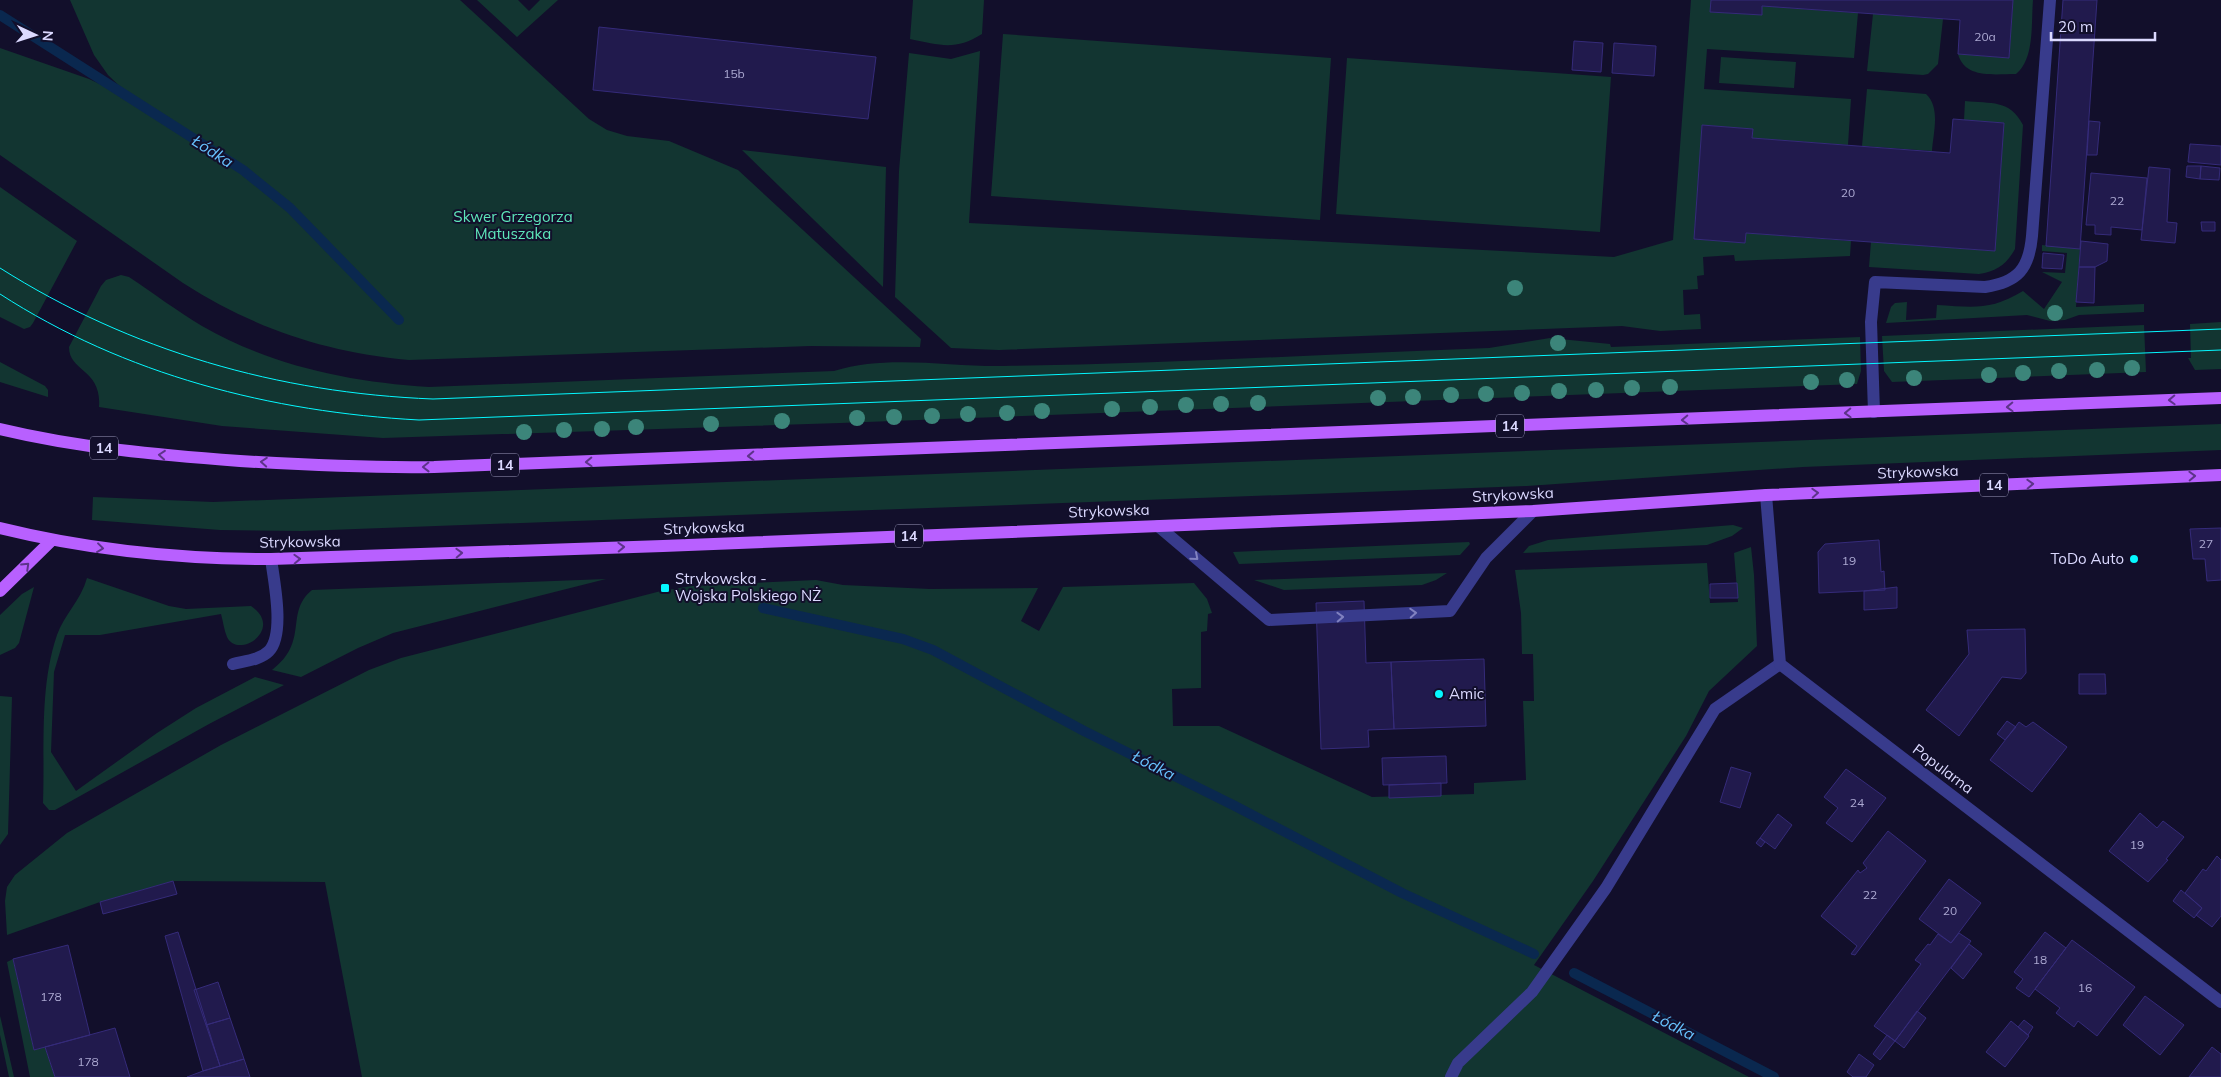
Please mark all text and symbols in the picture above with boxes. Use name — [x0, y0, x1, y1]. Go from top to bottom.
north arrow — [10, 10, 60, 60]
scale bar — [2051, 10, 2155, 42]
text: 20 m — [2058, 17, 2093, 36]
house number: 20a — [1974, 29, 1996, 44]
text: N — [39, 30, 57, 42]
house number: 15b — [723, 66, 745, 81]
water label: Łódka — [188, 130, 238, 172]
house number: 20 — [1841, 185, 1855, 200]
house number: 22 — [2110, 193, 2124, 208]
park label: Skwer Grzegorza Matuszaka — [453, 207, 573, 243]
one-way arrow — [2168, 395, 2176, 406]
one-way arrow — [2006, 401, 2014, 412]
one-way arrow — [1843, 408, 1851, 419]
road number: 14 — [1496, 414, 1524, 438]
one-way arrow — [1681, 414, 1689, 425]
road number: 14 — [90, 436, 118, 459]
one-way arrow — [157, 449, 165, 460]
one-way arrow — [747, 451, 754, 461]
road number: 14 — [491, 454, 519, 476]
one-way arrow — [584, 456, 592, 467]
one-way arrow — [260, 457, 268, 468]
street label: Strykowska — [1877, 461, 1959, 482]
one-way arrow — [422, 462, 430, 472]
one-way arrow — [2188, 471, 2196, 482]
road number: 14 — [1980, 474, 2008, 496]
one-way arrow — [2026, 478, 2034, 489]
street label: Strykowska — [1472, 483, 1554, 506]
one-way arrow — [1811, 487, 1819, 498]
street label: Strykowska — [1068, 500, 1150, 521]
street label: Strykowska — [663, 517, 745, 538]
road number: 14 — [895, 524, 923, 548]
street label: Strykowska — [259, 531, 341, 552]
house number: 27 — [2199, 536, 2213, 551]
one-way arrow — [96, 542, 104, 553]
one-way arrow — [618, 542, 626, 553]
one-way arrow — [456, 548, 463, 558]
place label: ToDo Auto — [2050, 549, 2124, 568]
one-way arrow — [1189, 551, 1198, 560]
one-way arrow — [293, 553, 301, 564]
house number: 19 — [1842, 553, 1856, 568]
marker: ToDo Auto — [2128, 553, 2140, 565]
one-way arrow — [20, 563, 29, 572]
place label: Strykowska - Wojska Polskiego NŻ — [675, 569, 821, 605]
marker: Strykowska - Wojska Polskiego NŻ — [659, 582, 671, 594]
one-way arrow — [1409, 608, 1417, 619]
one-way arrow — [1337, 611, 1345, 622]
place label: Amic — [1449, 684, 1484, 703]
marker: Amic — [1433, 688, 1445, 700]
street label: Popularna — [1909, 740, 1978, 798]
water label: Łódka — [1128, 745, 1179, 784]
house number: 24 — [1850, 795, 1864, 810]
house number: 19 — [2130, 837, 2144, 852]
house number: 22 — [1863, 887, 1877, 902]
house number: 20 — [1943, 903, 1957, 918]
house number: 18 — [2033, 952, 2047, 967]
house number: 16 — [2078, 980, 2092, 995]
house number: 178 — [40, 989, 62, 1004]
water label: Łódka — [1648, 1005, 1699, 1044]
house number: 178 — [77, 1054, 99, 1069]

